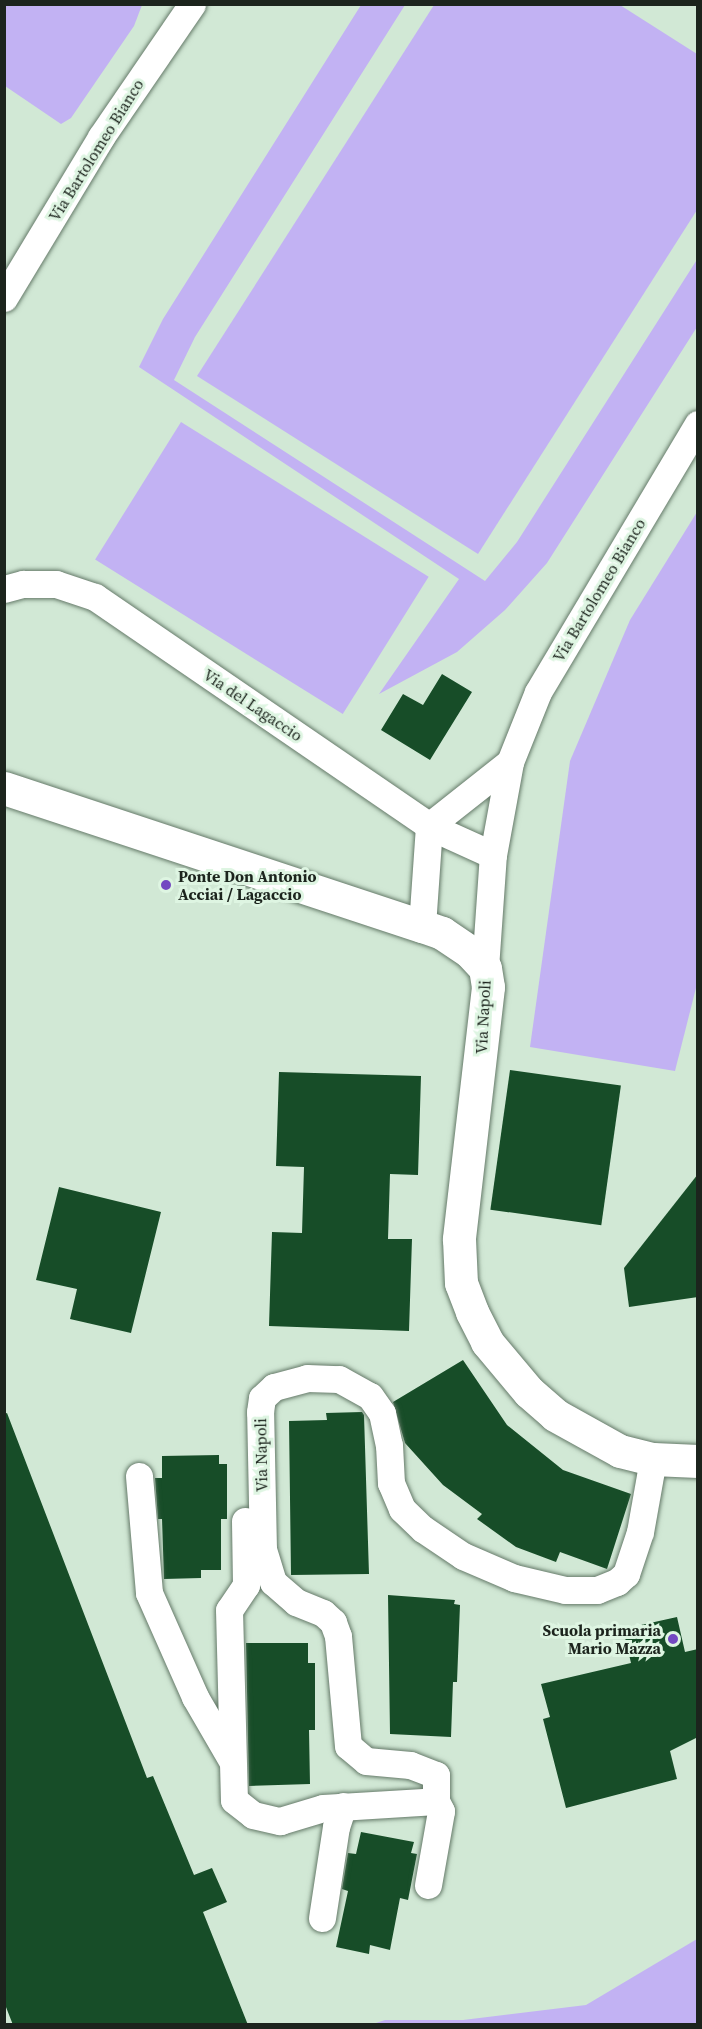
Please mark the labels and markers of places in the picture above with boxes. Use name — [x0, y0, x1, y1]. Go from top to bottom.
place label: Ponte Don Antonio Acciai / Lagaccio — [178, 866, 317, 904]
marker: Ponte Don Antonio Acciai / Lagaccio — [159, 878, 173, 892]
place label: Scuola primaria Mario Mazza — [543, 1620, 661, 1658]
marker: Scuola primaria Mario Mazza — [666, 1632, 680, 1646]

